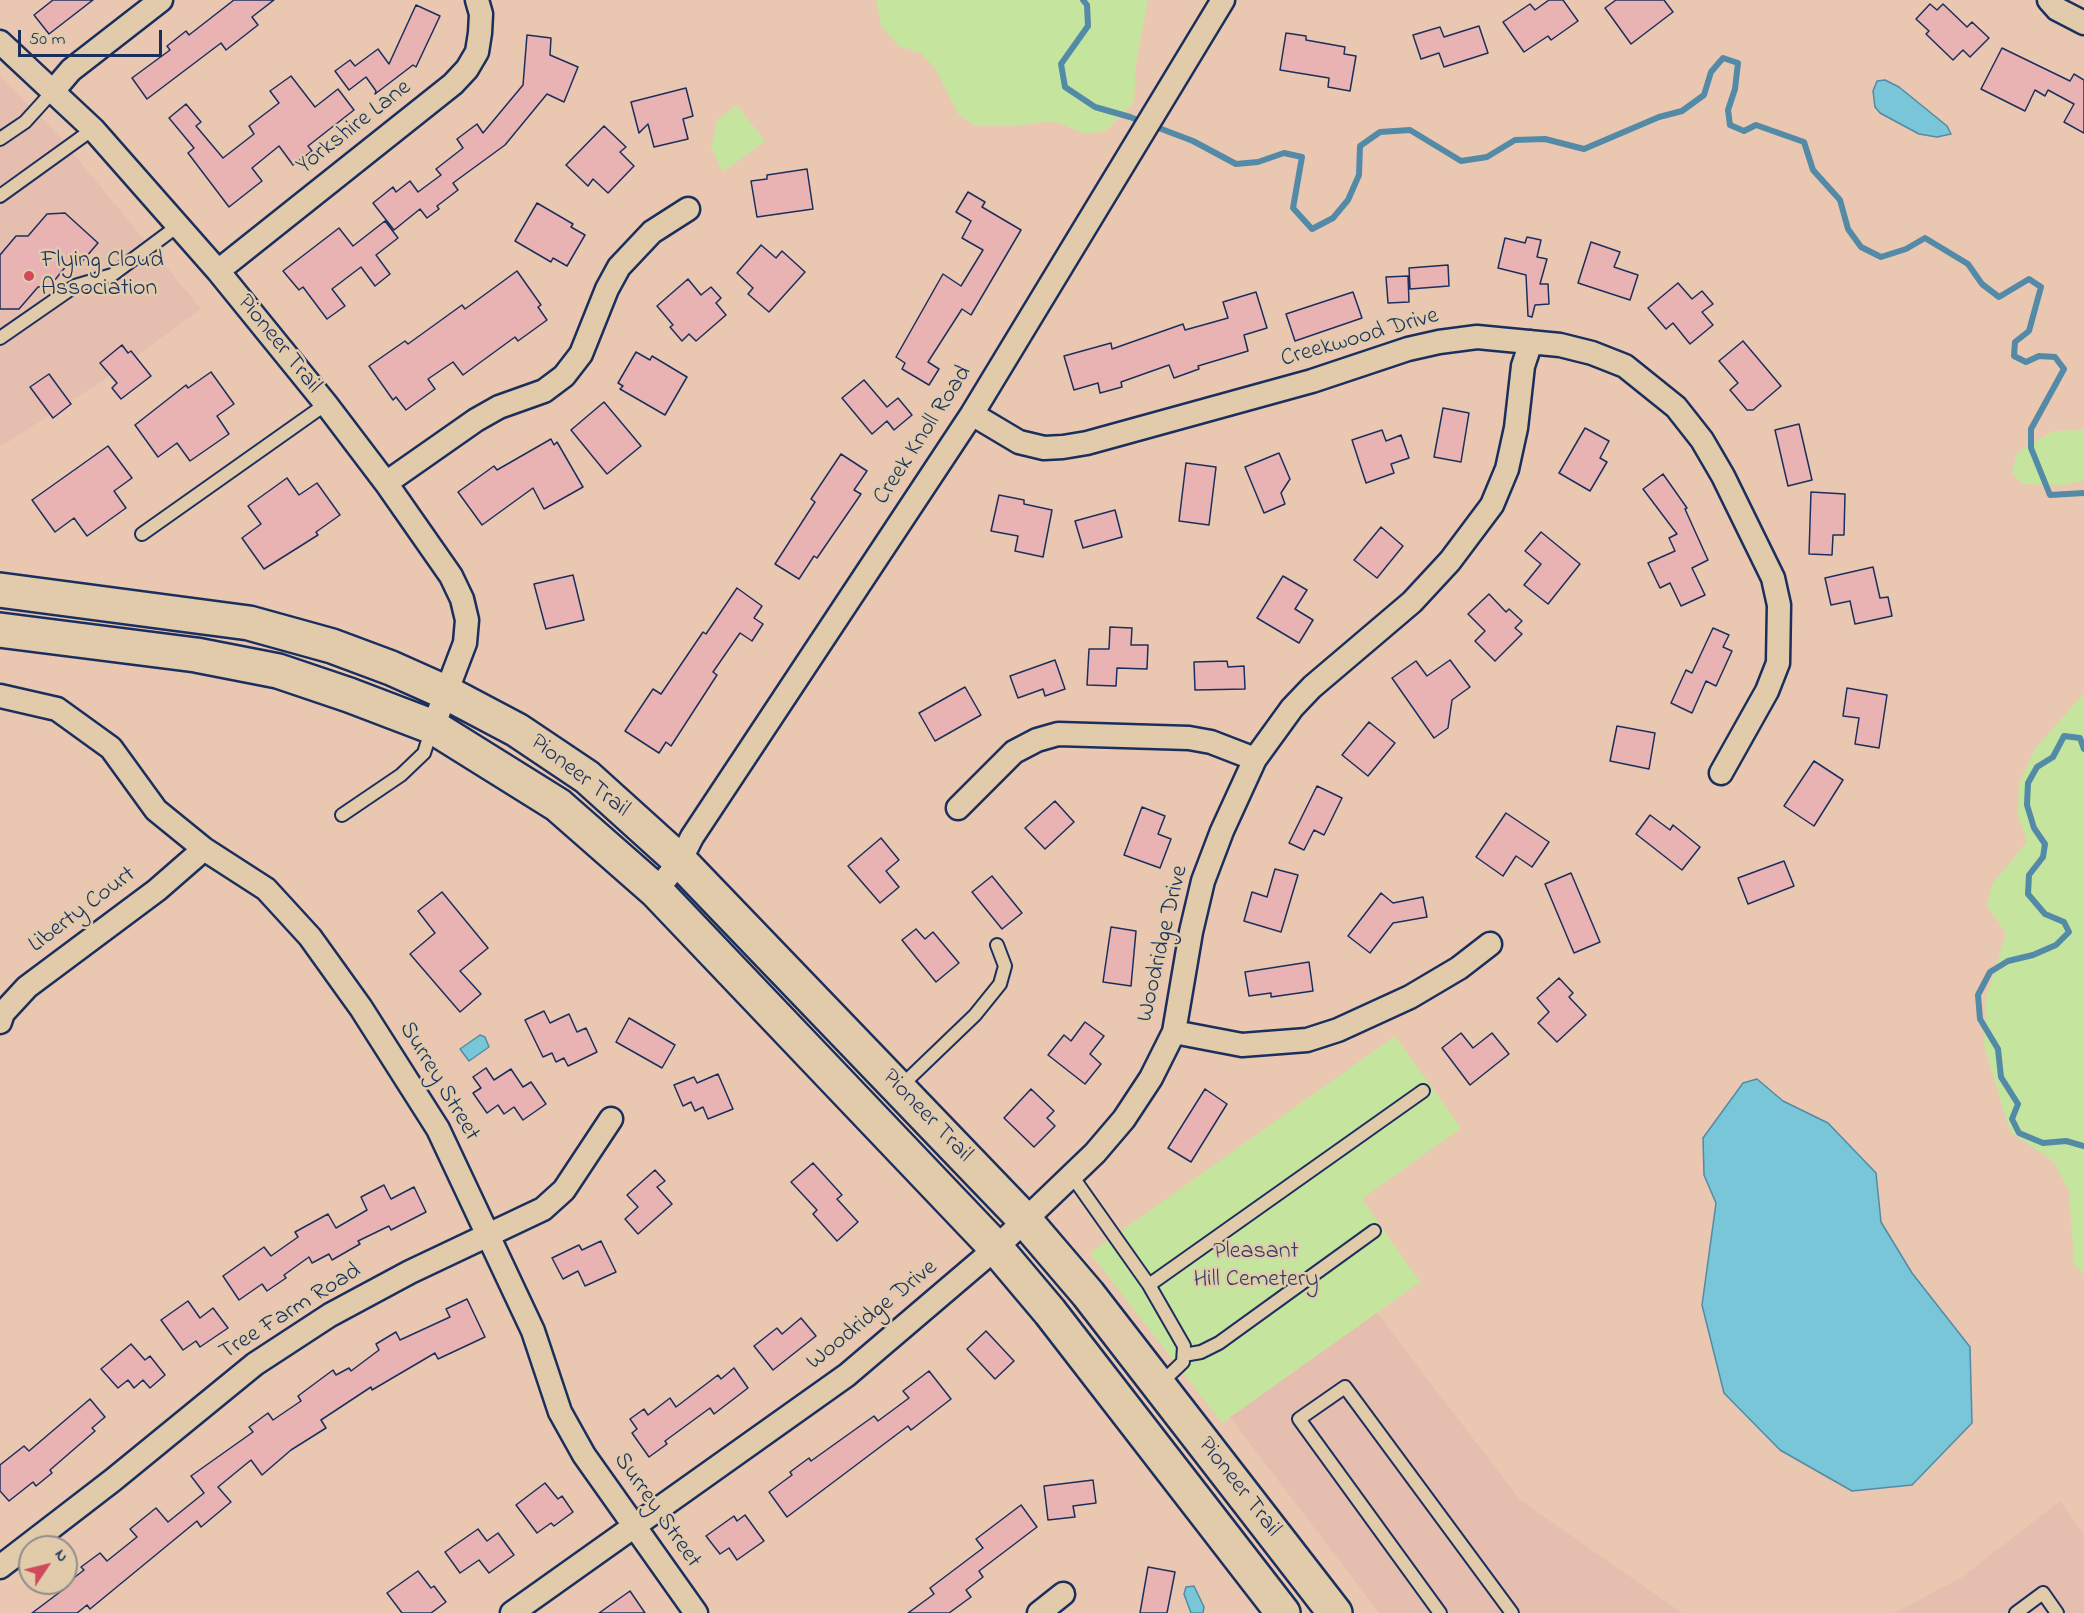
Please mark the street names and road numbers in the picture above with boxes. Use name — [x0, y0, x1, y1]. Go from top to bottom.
street label: Yorkshire Lane — [292, 74, 418, 182]
street label: Pioneer Trail — [230, 290, 326, 400]
street label: Creekwood Drive — [1278, 303, 1442, 375]
street label: Creek Knoll Road — [868, 361, 980, 511]
street label: Pioneer Trail — [523, 729, 635, 825]
street label: Liberty Court — [24, 861, 142, 961]
street label: Woodridge Drive — [1132, 863, 1196, 1025]
street label: Surrey Street — [391, 1017, 485, 1147]
street label: Pioneer Trail — [874, 1064, 978, 1170]
street label: Woodridge Drive — [802, 1254, 944, 1378]
street label: Tree Farm Road — [215, 1258, 367, 1368]
street label: Pioneer Trail — [1190, 1432, 1286, 1544]
street label: Surrey Street — [606, 1448, 706, 1574]

